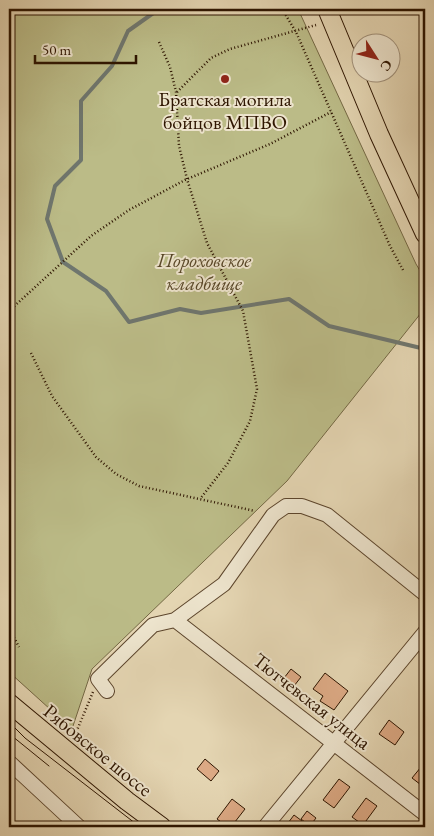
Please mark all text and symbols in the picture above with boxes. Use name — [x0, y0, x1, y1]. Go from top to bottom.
scale bar — [35, 32, 136, 64]
north arrow — [352, 32, 402, 82]
text: 50 m — [42, 40, 71, 59]
text: С — [376, 56, 397, 75]
marker: Братская могила бойцов МПВО — [219, 73, 231, 85]
place label: Братская могила бойцов МПВО — [158, 86, 292, 135]
park label: Пороховское кладбище — [156, 247, 251, 296]
street label: Тютчевская улица — [248, 647, 376, 755]
street label: Рябовское шоссе — [38, 698, 158, 802]

